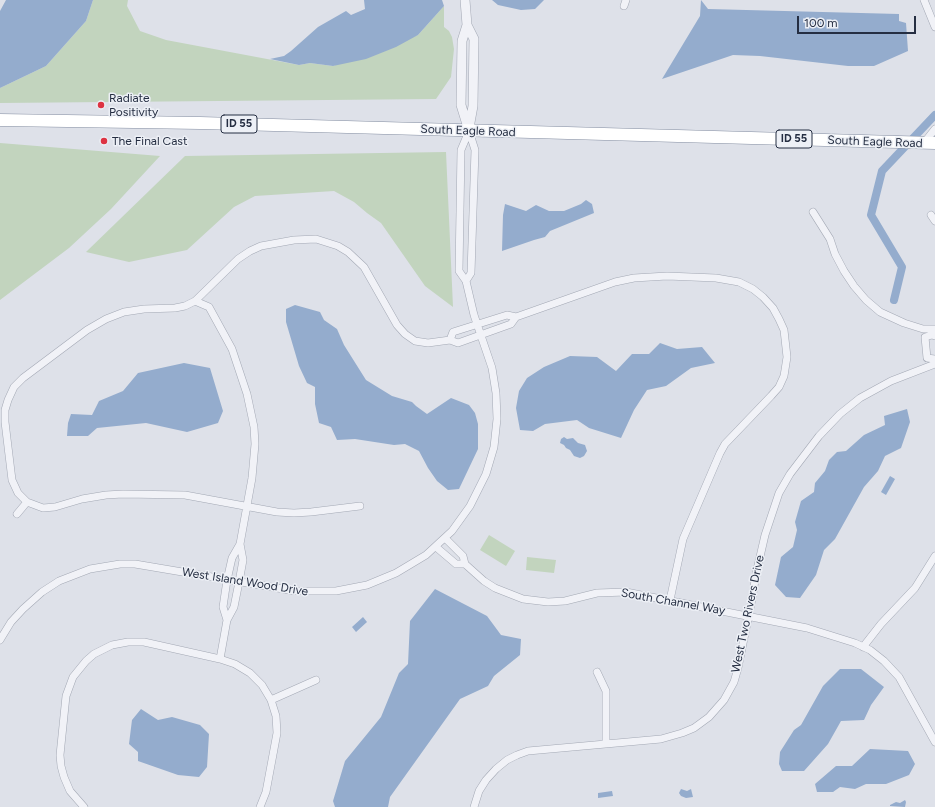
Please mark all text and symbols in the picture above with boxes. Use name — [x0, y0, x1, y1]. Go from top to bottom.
scale bar — [799, 8, 918, 34]
text: 100 m — [804, 16, 838, 30]
place label: Radiate Positivity — [109, 91, 158, 119]
marker: Radiate Positivity — [96, 100, 106, 110]
road number: ID 55 — [221, 115, 257, 133]
street label: South Eagle Road — [420, 122, 516, 140]
road number: ID 55 — [776, 130, 812, 148]
street label: South Eagle Road — [827, 133, 923, 151]
place label: The Final Cast — [112, 134, 187, 148]
marker: The Final Cast — [99, 136, 109, 146]
street label: West Two Rivers Drive — [729, 554, 767, 674]
street label: West Island Wood Drive — [181, 565, 309, 599]
street label: South Channel Way — [620, 586, 726, 618]

